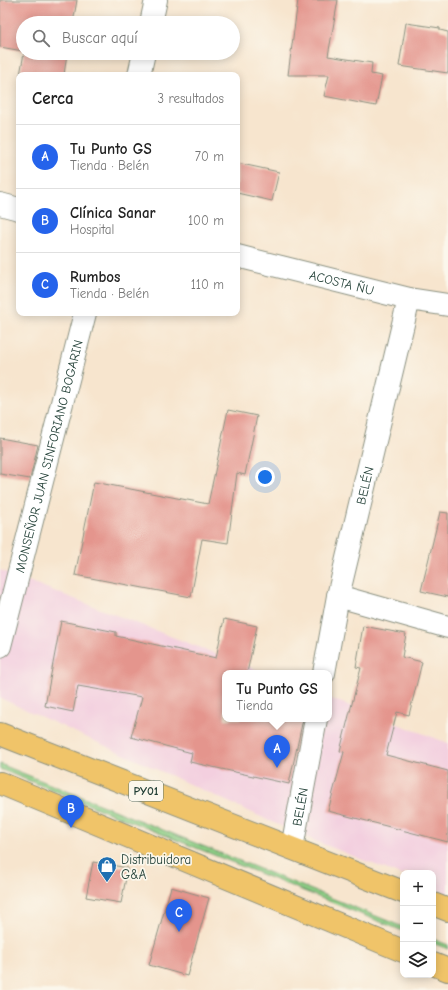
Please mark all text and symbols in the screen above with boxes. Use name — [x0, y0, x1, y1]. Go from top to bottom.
search box — [16, 16, 240, 60]
icon: search — [30, 27, 52, 49]
text: Buscar aquí — [62, 29, 138, 47]
text: Cerca — [32, 89, 74, 108]
text: 3 resultados — [158, 91, 224, 106]
text: Tu Punto GS — [70, 140, 152, 158]
text: A — [41, 149, 49, 164]
text: 70 m — [195, 149, 224, 164]
text: Tienda · Belén — [70, 158, 149, 173]
text: Clínica Sanar — [70, 204, 156, 222]
text: B — [41, 213, 49, 228]
text: 100 m — [188, 213, 224, 228]
text: Hospital — [70, 222, 114, 237]
street label: ACOSTA ÑU — [308, 267, 376, 297]
text: Rumbos — [70, 268, 120, 286]
text: C — [41, 277, 49, 292]
text: 110 m — [191, 277, 224, 292]
text: Tienda · Belén — [70, 286, 149, 301]
street label: MONSEÑOR JUAN SINFORIANO BOGARIN — [12, 338, 85, 574]
street label: BELÉN — [353, 465, 376, 506]
your location — [255, 467, 275, 487]
popup — [222, 670, 332, 722]
text: Tu Punto GS — [236, 680, 318, 698]
text: Tienda — [236, 698, 273, 713]
pin: A — [264, 735, 290, 768]
road number: PY01 — [129, 781, 163, 801]
street label: BELÉN — [289, 786, 311, 827]
pin: B — [58, 795, 84, 828]
place label: Distribuidora G&A — [121, 852, 191, 882]
shop icon: Distribuidora G&A — [96, 855, 118, 883]
map controls — [400, 870, 436, 978]
button: + — [400, 870, 436, 906]
pin: C — [166, 899, 192, 932]
button: − — [400, 906, 436, 942]
button: layers — [400, 942, 436, 978]

